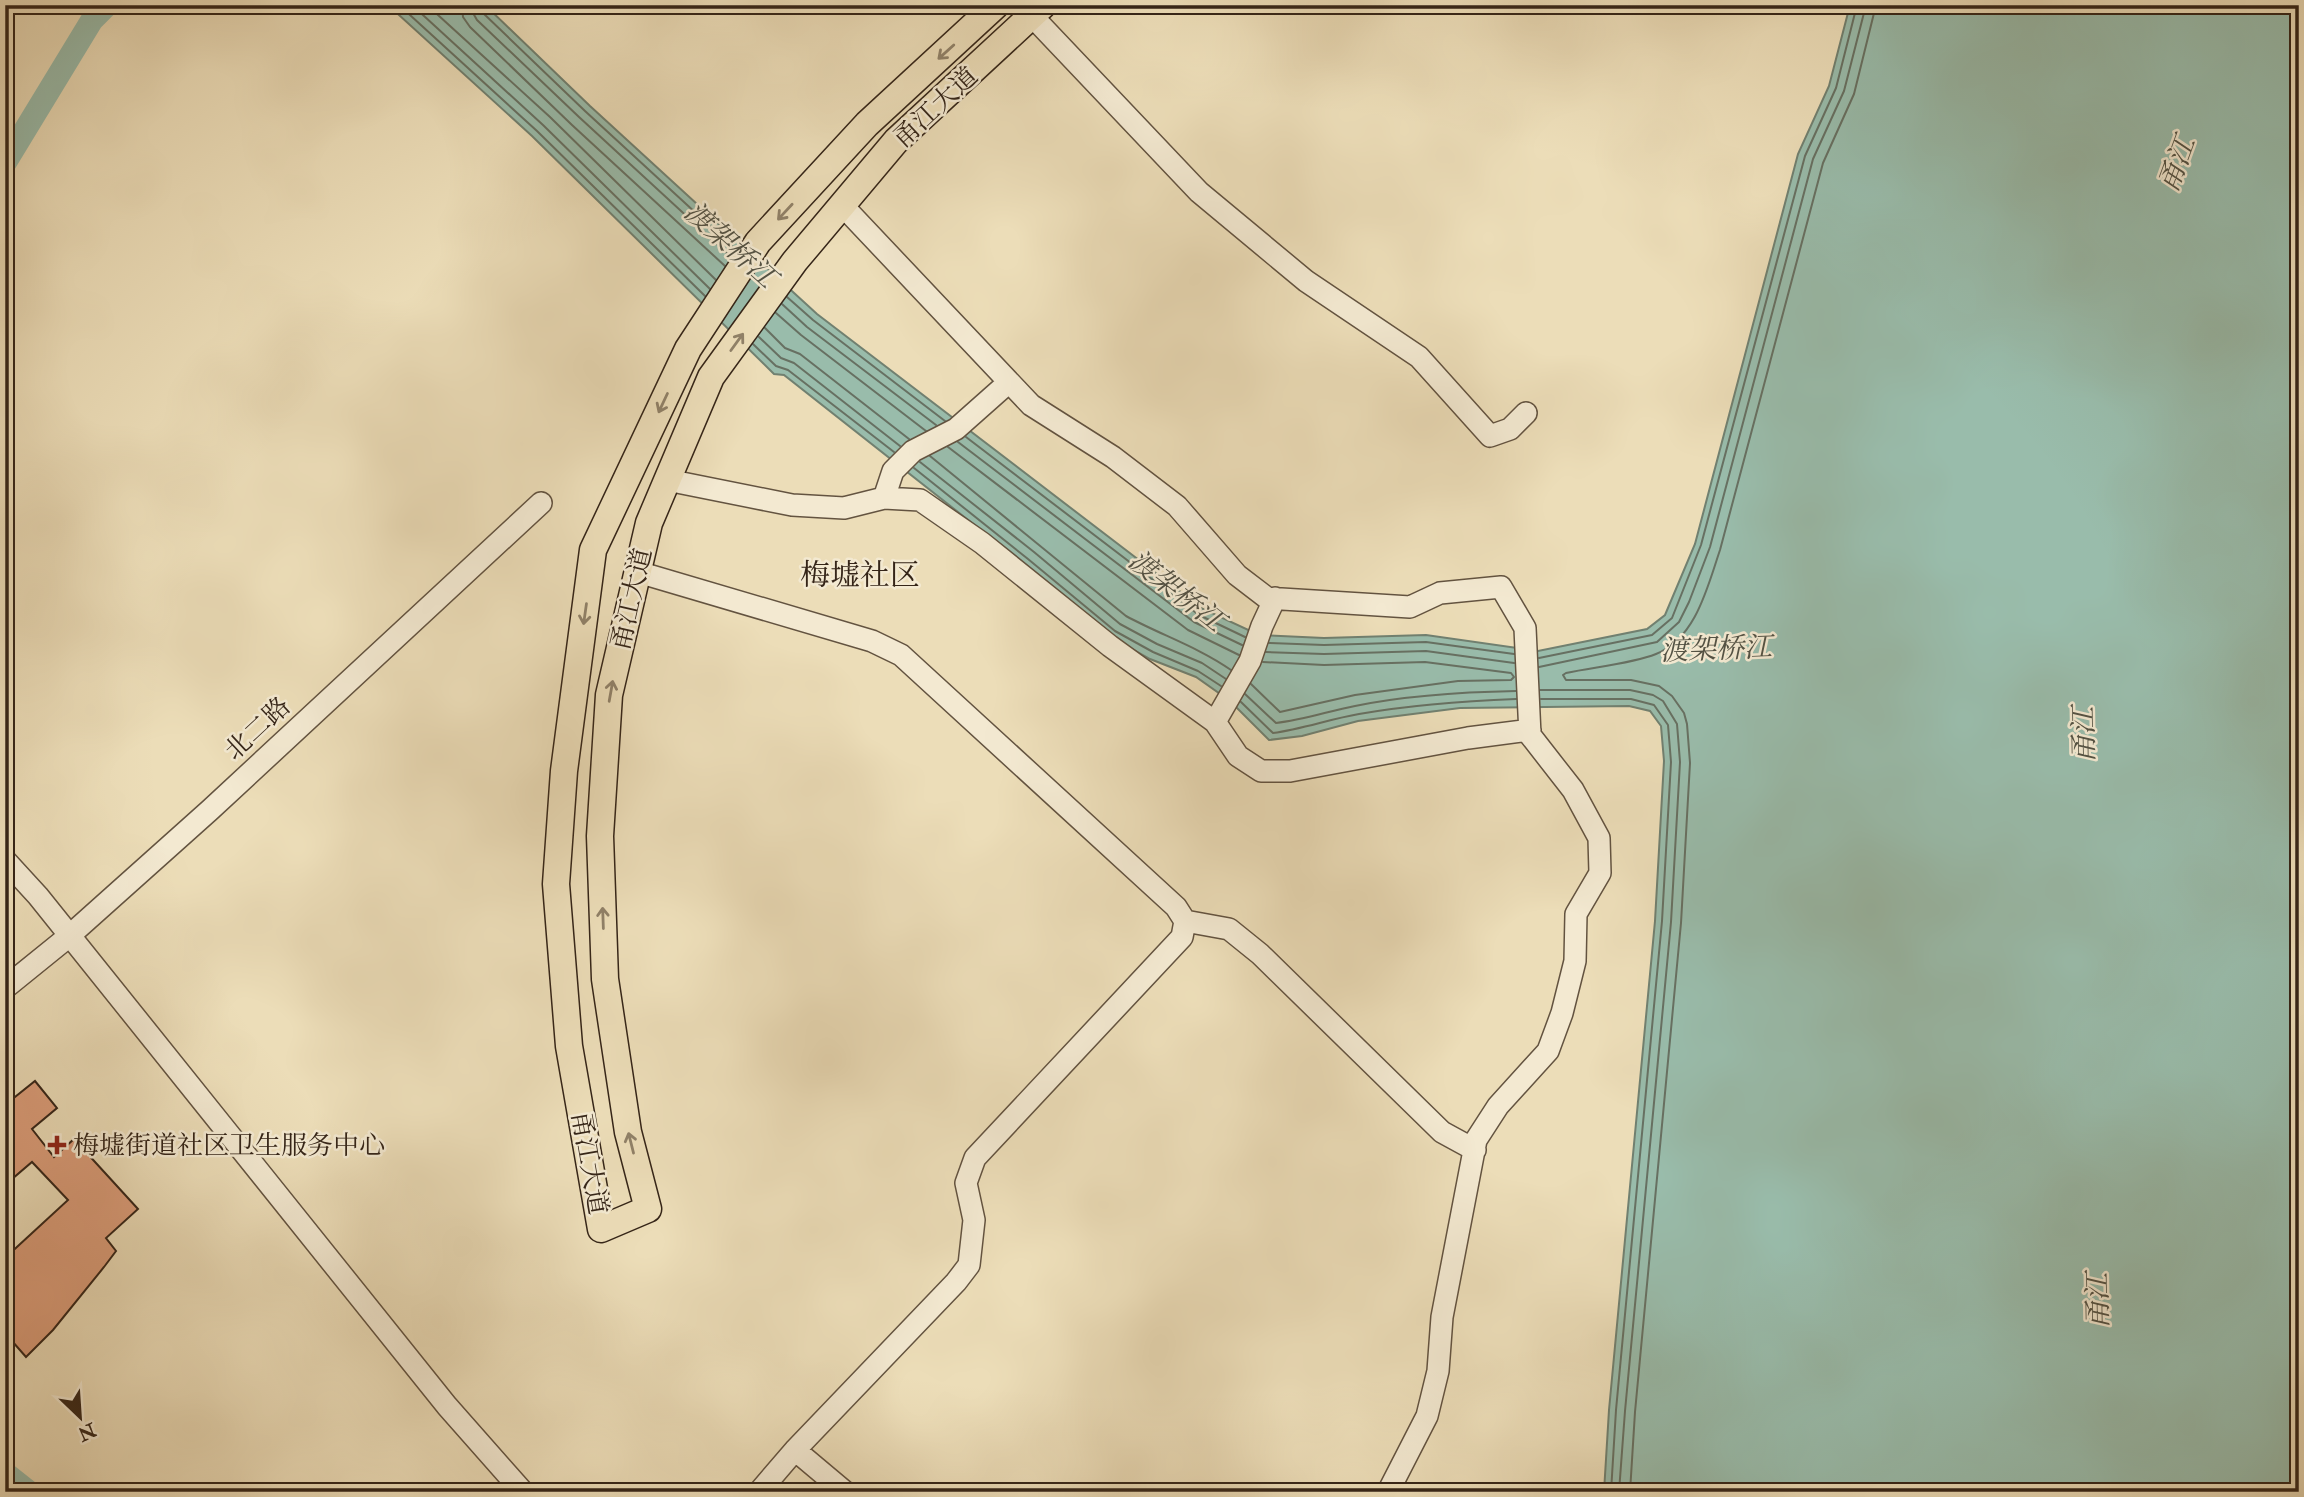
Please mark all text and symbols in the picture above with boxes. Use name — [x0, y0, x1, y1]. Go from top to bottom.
one-way arrow — [937, 44, 955, 60]
street label: 甬江大道 — [887, 61, 985, 155]
water label: 甬江 — [2151, 128, 2205, 197]
water label: 渡架桥江 — [677, 195, 786, 298]
one-way arrow — [777, 203, 793, 221]
one-way arrow — [729, 332, 744, 351]
one-way arrow — [655, 392, 669, 413]
water label: 渡架桥江 — [1121, 543, 1234, 642]
street label: 甬江大道 — [605, 545, 659, 653]
district label: 梅墟社区 — [800, 557, 920, 594]
one-way arrow — [578, 602, 591, 625]
water label: 渡架桥江 — [1659, 630, 1777, 669]
one-way arrow — [604, 680, 618, 703]
street label: 北二路 — [218, 690, 297, 767]
water label: 甬江 — [2066, 703, 2102, 763]
one-way arrow — [597, 906, 610, 929]
street label: 甬江大道 — [564, 1109, 614, 1217]
place label: 梅墟街道社区卫生服务中心 — [73, 1130, 385, 1162]
one-way arrow — [624, 1132, 637, 1155]
marker: 梅墟街道社区卫生服务中心 — [47, 1135, 67, 1155]
water label: 甬江 — [2080, 1269, 2116, 1329]
north arrow — [46, 1382, 116, 1452]
text: N — [73, 1417, 100, 1446]

